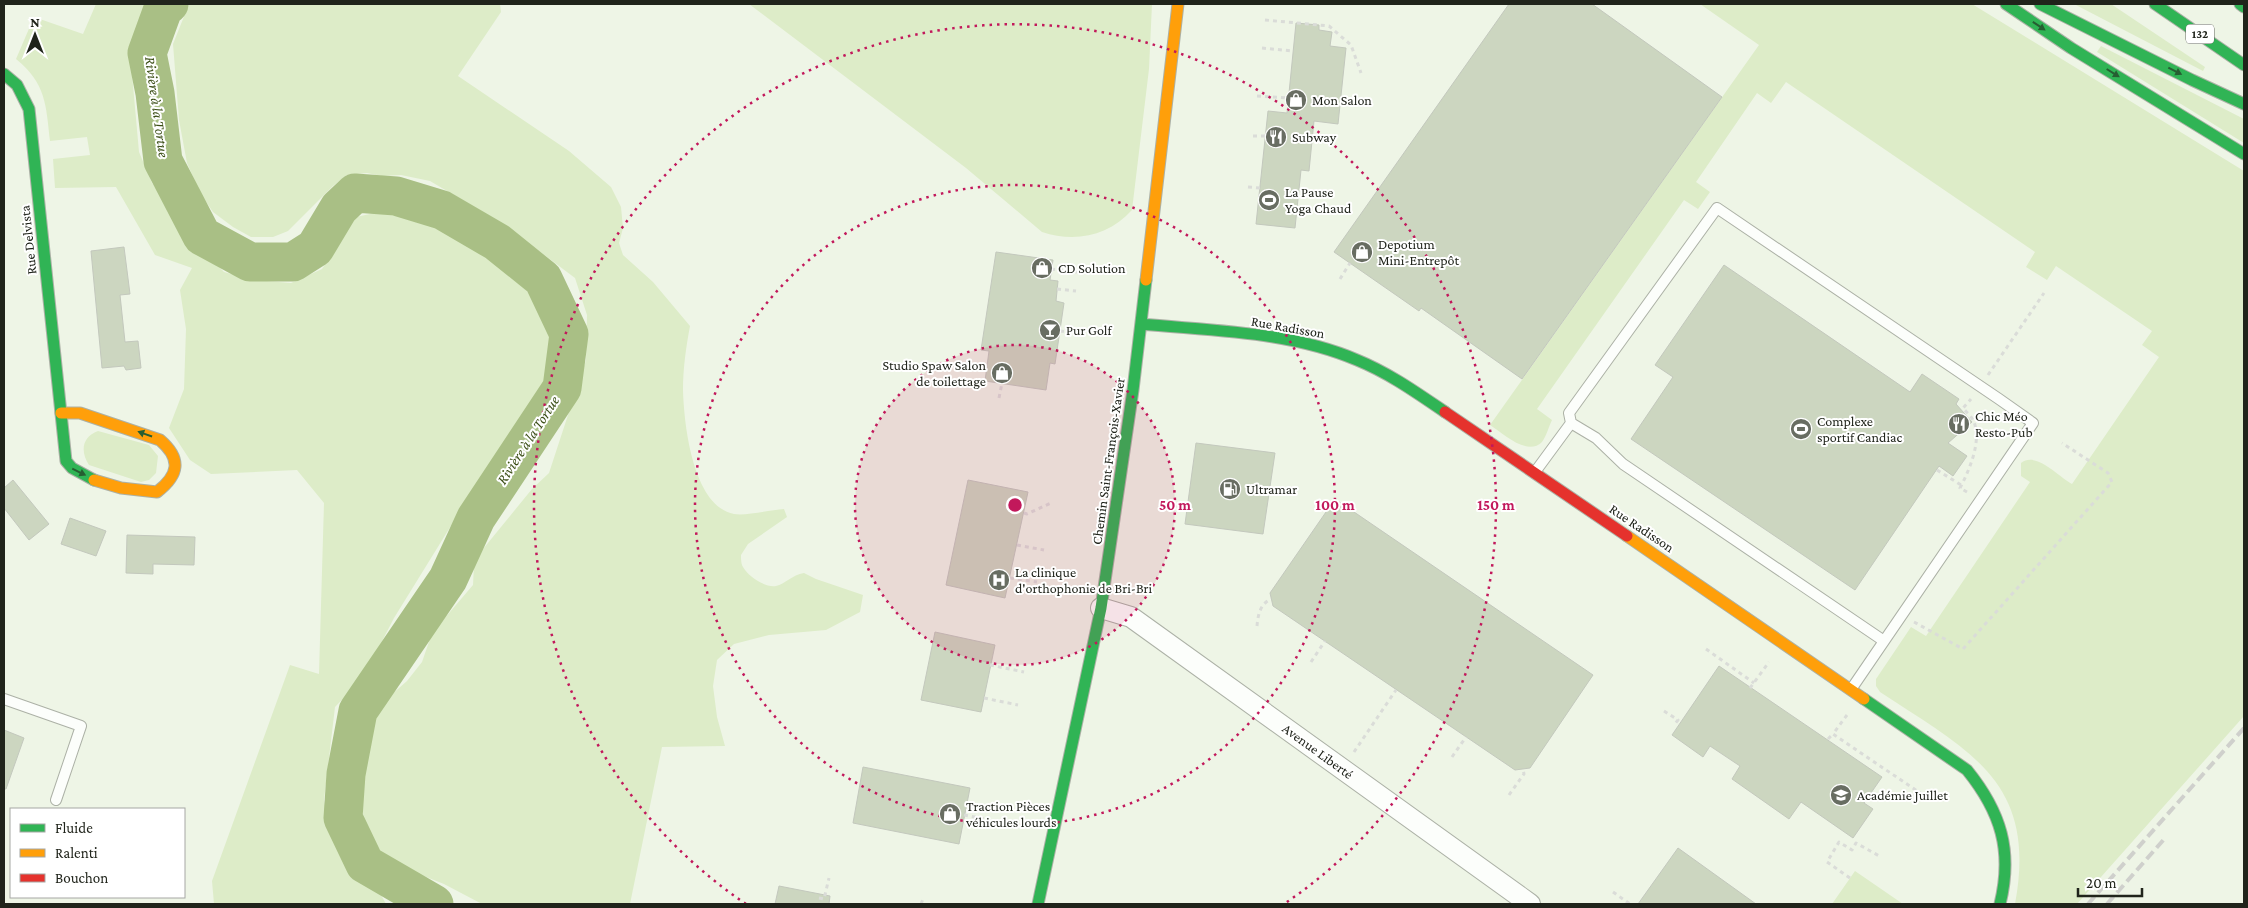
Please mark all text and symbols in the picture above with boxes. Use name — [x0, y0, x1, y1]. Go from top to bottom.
north arrow — [10, 10, 60, 60]
text: N — [30, 14, 40, 30]
one-way arrow — [2032, 21, 2046, 31]
road number: 132 — [2186, 24, 2214, 44]
water label: Rivière à la Tortue — [142, 55, 172, 159]
one-way arrow — [2168, 67, 2182, 75]
one-way arrow — [2106, 69, 2119, 78]
shop icon: Mon Salon — [1284, 88, 1308, 112]
place label: Mon Salon — [1312, 92, 1372, 108]
restaurant icon: Subway — [1264, 125, 1288, 149]
place label: Subway — [1292, 129, 1337, 145]
place label: La Pause Yoga Chaud — [1285, 184, 1352, 216]
sports icon: La Pause Yoga Chaud — [1257, 188, 1281, 212]
street label: Rue Delvista — [16, 204, 40, 275]
place label: Depotium Mini-Entrepôt — [1378, 236, 1459, 268]
shop icon: Depotium Mini-Entrepôt — [1350, 240, 1374, 264]
shop icon: CD Solution — [1030, 256, 1054, 280]
place label: CD Solution — [1058, 260, 1126, 276]
street label: Rue Radisson — [1250, 313, 1327, 341]
bar icon: Pur Golf — [1038, 318, 1062, 342]
place label: Pur Golf — [1066, 322, 1113, 338]
place label: Studio Spaw Salon de toilettage — [882, 357, 986, 389]
shop icon: Studio Spaw Salon de toilettage — [990, 361, 1014, 385]
street label: Chemin Saint-François-Xavier — [1088, 376, 1128, 546]
water label: Rivière à la Tortue — [494, 393, 563, 487]
place label: Chic Méo Resto-Pub — [1975, 408, 2033, 440]
restaurant icon: Chic Méo Resto-Pub — [1947, 412, 1971, 436]
place label: Complexe sportif Candiac — [1817, 413, 1903, 445]
sports icon: Complexe sportif Candiac — [1789, 417, 1813, 441]
one-way arrow — [137, 430, 152, 438]
one-way arrow — [72, 468, 86, 476]
fuel station icon: Ultramar — [1218, 477, 1242, 501]
place label: Ultramar — [1246, 481, 1297, 497]
centre of rings — [1006, 496, 1024, 514]
text: 50 m — [1159, 497, 1191, 513]
text: 100 m — [1315, 497, 1355, 513]
text: 150 m — [1477, 497, 1515, 513]
street label: Rue Radisson — [1607, 501, 1678, 556]
place label: La clinique d'orthophonie de Bri-Bri — [1015, 564, 1153, 596]
hospital icon: La clinique d'orthophonie de Bri-Bri — [987, 568, 1011, 592]
street label: Avenue Liberté — [1280, 720, 1356, 782]
school or university icon: Académie Juillet — [1829, 783, 1853, 807]
place label: Académie Juillet — [1857, 787, 1948, 803]
place label: Traction Pièces véhicules lourds — [965, 798, 1056, 830]
shop icon: Traction Pièces véhicules lourds — [938, 802, 962, 826]
legend — [10, 808, 185, 898]
text: Fluide — [55, 820, 93, 836]
text: Ralenti — [55, 845, 98, 861]
scale bar — [2078, 866, 2142, 898]
text: Bouchon — [55, 870, 108, 886]
text: 20 m — [2086, 875, 2117, 891]

